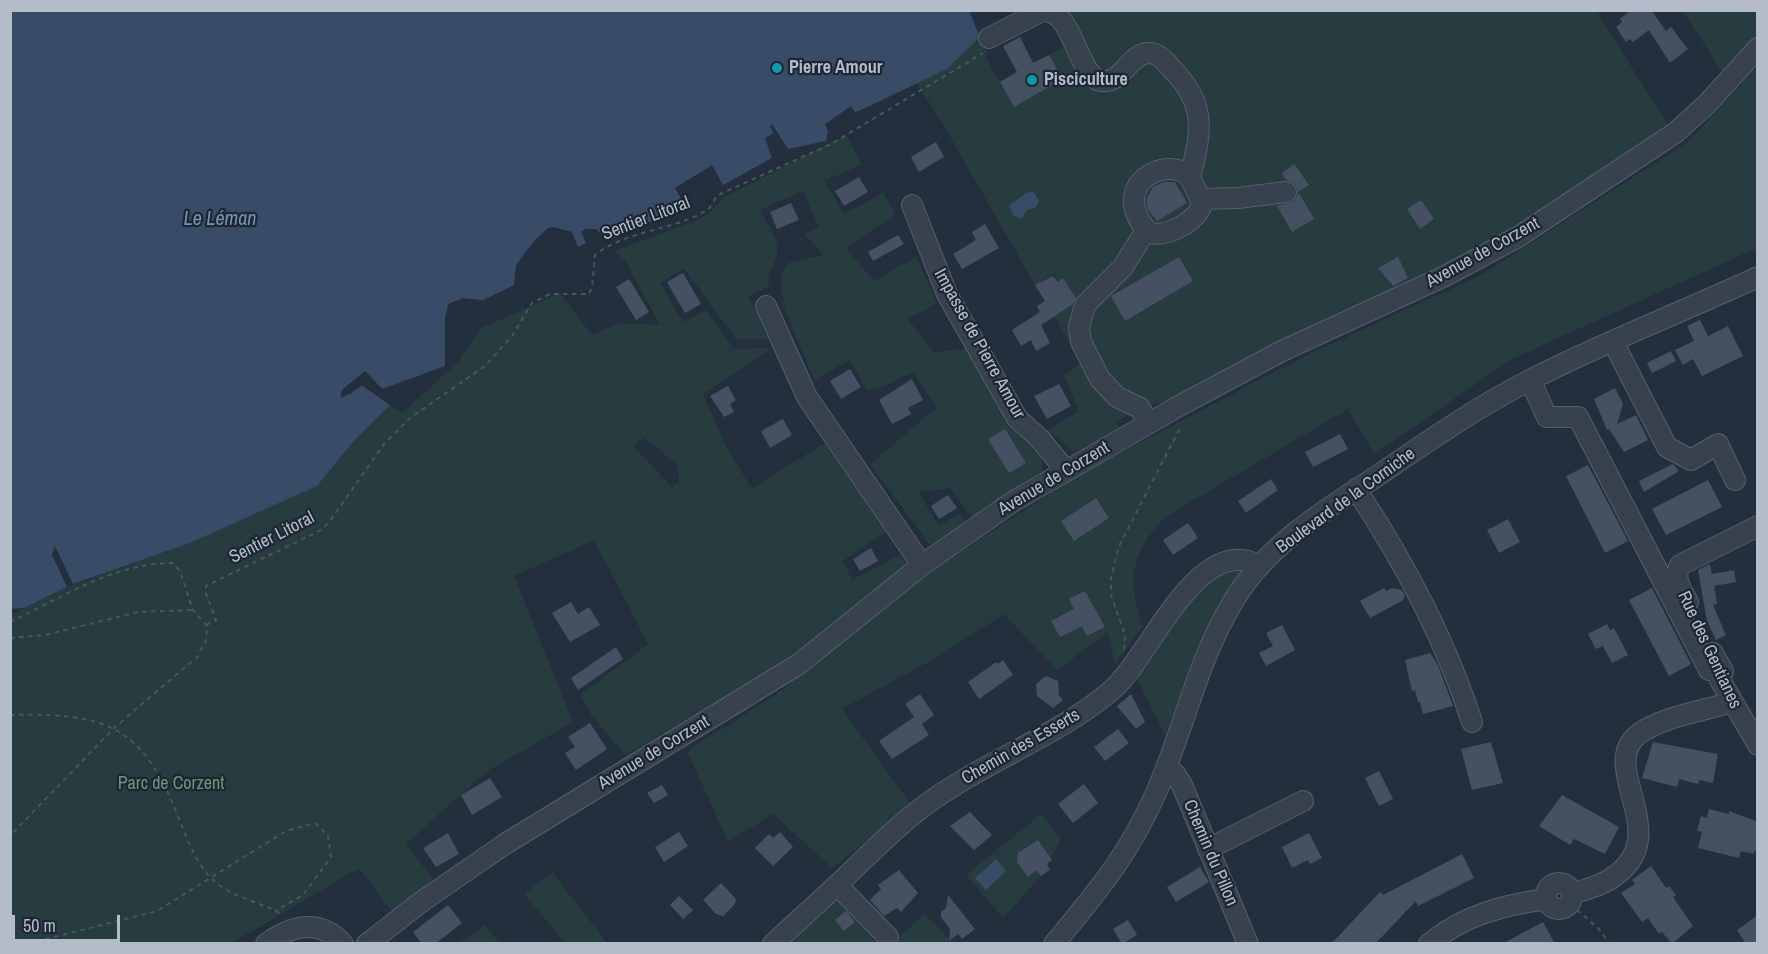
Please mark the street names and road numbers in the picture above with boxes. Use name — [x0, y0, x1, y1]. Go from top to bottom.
street label: Sentier Litoral — [599, 192, 693, 246]
street label: Avenue de Corzent — [1423, 213, 1543, 293]
street label: Impasse de Pierre Amour — [929, 265, 1029, 423]
street label: Avenue de Corzent — [994, 437, 1114, 521]
street label: Boulevard de la Corniche — [1272, 443, 1420, 559]
street label: Sentier Litoral — [226, 507, 318, 569]
street label: Rue des Gentianes — [1672, 588, 1746, 712]
street label: Chemin des Esserts — [958, 704, 1084, 790]
street label: Avenue de Corzent — [594, 711, 714, 795]
street label: Chemin du Pillon — [1178, 797, 1242, 909]

